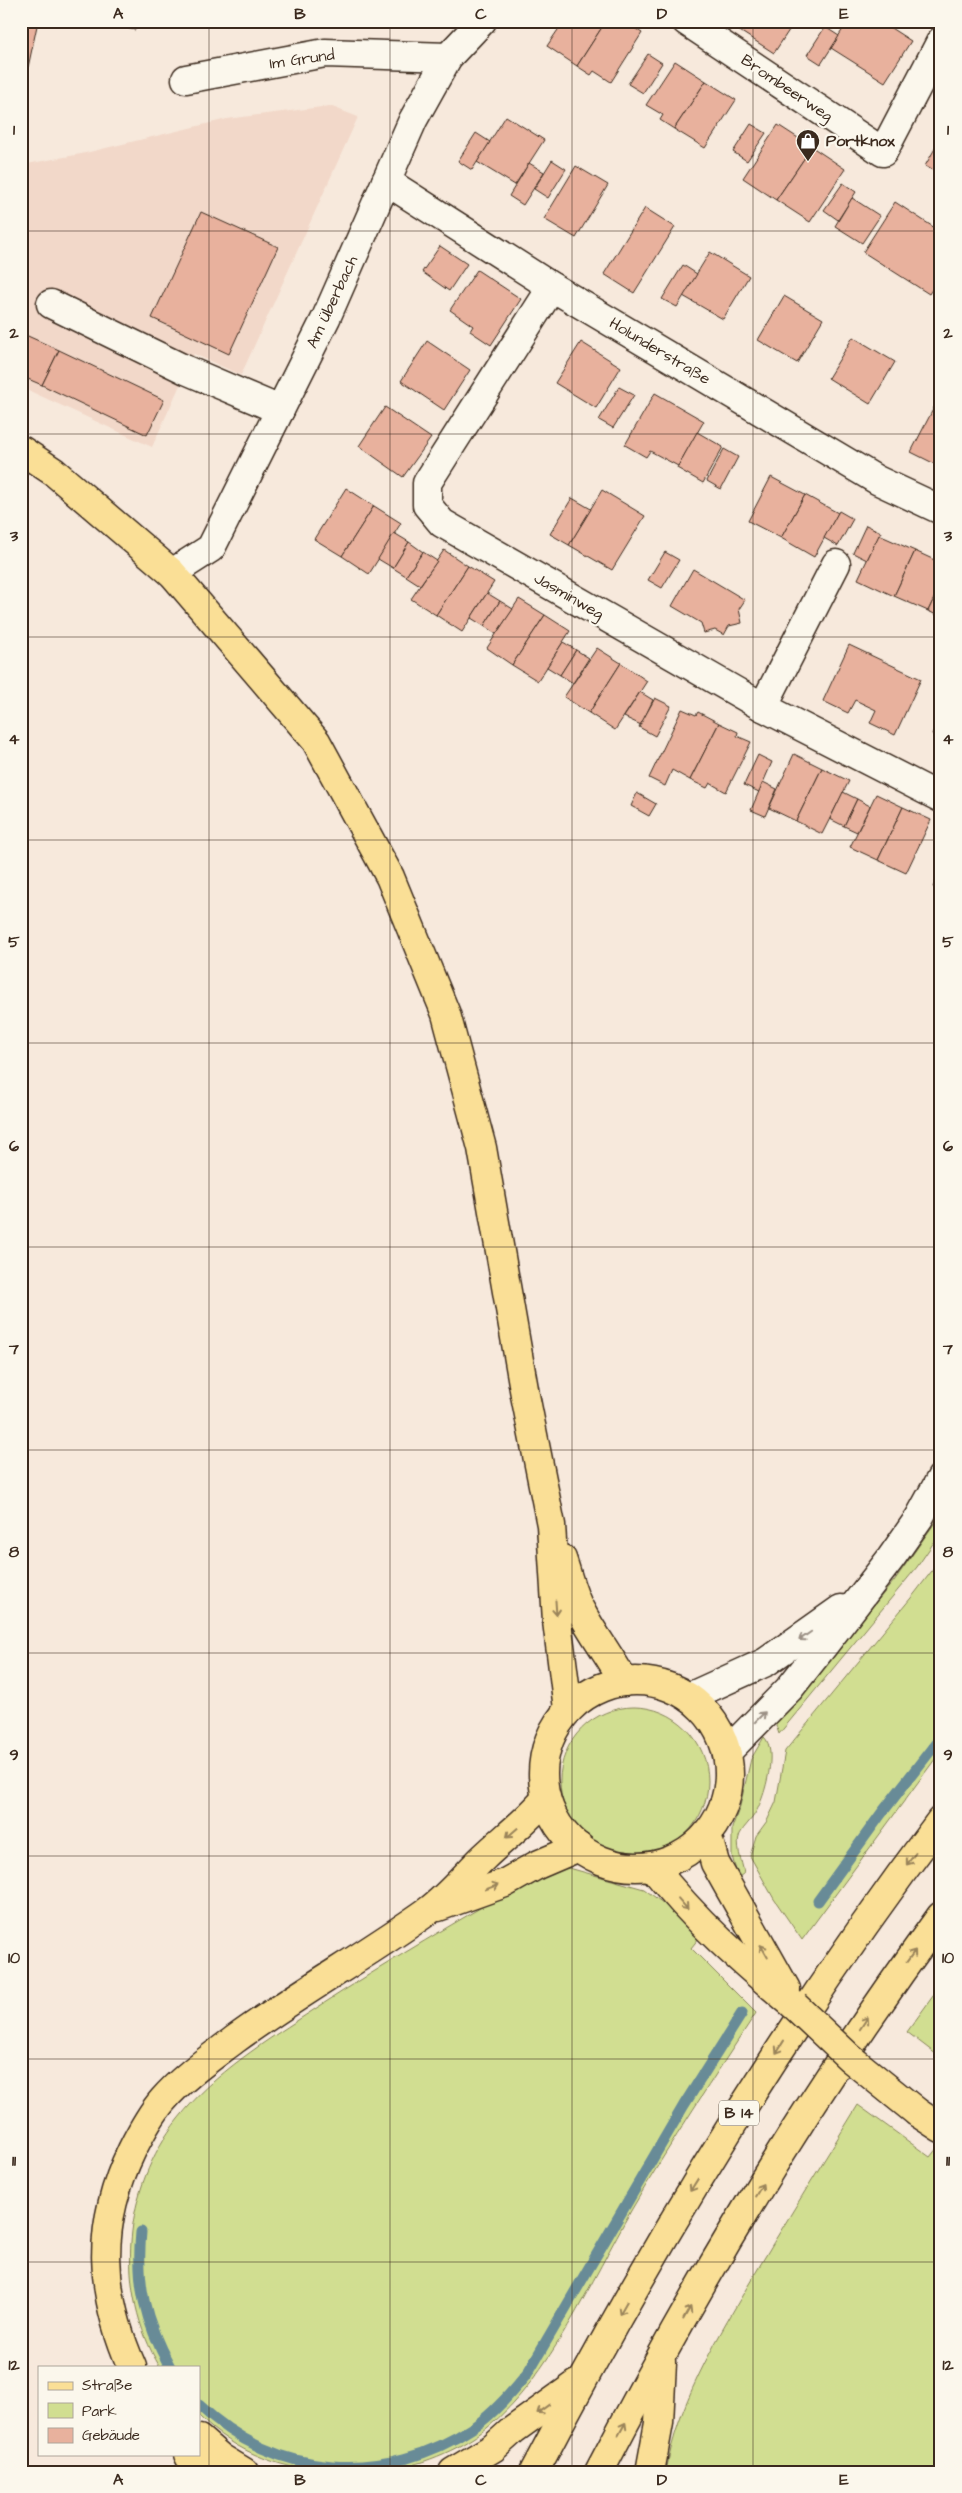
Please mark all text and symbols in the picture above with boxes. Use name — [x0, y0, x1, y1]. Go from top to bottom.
text: A — [113, 3, 124, 25]
text: B — [294, 3, 306, 25]
text: C — [475, 3, 487, 25]
text: D — [657, 3, 668, 25]
text: E — [839, 3, 849, 25]
street label: Im Grund — [268, 44, 336, 74]
street label: Brombeerweg — [736, 49, 837, 128]
text: 1 — [13, 119, 16, 141]
text: 1 — [947, 119, 950, 141]
shop icon: Portknox — [795, 128, 821, 162]
place label: Portknox — [826, 130, 895, 152]
street label: Am Überbach — [301, 252, 363, 352]
street label: Holunderstraße — [605, 312, 715, 390]
text: 2 — [8, 322, 19, 344]
text: 2 — [942, 322, 953, 344]
text: 3 — [9, 525, 19, 547]
text: 3 — [943, 525, 953, 547]
street label: Jasminweg — [530, 567, 608, 626]
text: 4 — [9, 728, 20, 750]
text: 4 — [943, 728, 954, 750]
text: 5 — [8, 931, 20, 953]
text: 5 — [942, 931, 954, 953]
text: 6 — [9, 1135, 19, 1157]
text: 6 — [943, 1135, 953, 1157]
text: 7 — [8, 1338, 19, 1360]
text: 7 — [942, 1338, 953, 1360]
text: 8 — [9, 1541, 20, 1563]
text: 8 — [943, 1541, 954, 1563]
one-way arrow — [552, 1600, 561, 1616]
one-way arrow — [798, 1631, 812, 1641]
one-way arrow — [754, 1710, 766, 1723]
text: 9 — [9, 1744, 19, 1766]
text: 9 — [943, 1744, 953, 1766]
one-way arrow — [506, 1827, 519, 1838]
one-way arrow — [906, 1852, 917, 1865]
one-way arrow — [484, 1882, 499, 1891]
one-way arrow — [677, 1897, 689, 1910]
one-way arrow — [758, 1945, 768, 1959]
text: 10 — [8, 1947, 20, 1969]
text: 10 — [942, 1947, 954, 1969]
one-way arrow — [906, 1949, 916, 1963]
one-way arrow — [859, 2017, 869, 2031]
one-way arrow — [775, 2040, 785, 2054]
road number: B 14 — [719, 2100, 759, 2126]
text: 11 — [12, 2150, 17, 2172]
text: 11 — [946, 2150, 951, 2172]
one-way arrow — [688, 2178, 698, 2192]
one-way arrow — [755, 2184, 765, 2198]
one-way arrow — [618, 2300, 628, 2315]
one-way arrow — [682, 2306, 692, 2320]
text: 12 — [8, 2354, 20, 2376]
text: 12 — [942, 2354, 954, 2376]
legend — [38, 2366, 200, 2456]
text: Straße — [82, 2375, 132, 2396]
text: Park — [82, 2401, 117, 2422]
one-way arrow — [536, 2403, 550, 2414]
one-way arrow — [617, 2422, 627, 2436]
text: Gebäude — [82, 2425, 140, 2446]
text: A — [113, 2469, 124, 2491]
text: B — [294, 2469, 306, 2491]
text: C — [475, 2469, 487, 2491]
text: D — [657, 2469, 668, 2491]
text: E — [839, 2469, 849, 2491]

